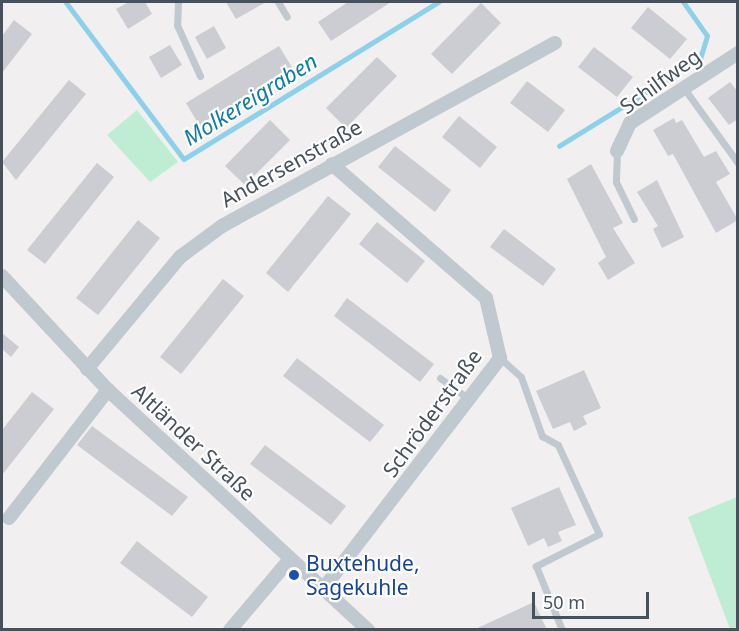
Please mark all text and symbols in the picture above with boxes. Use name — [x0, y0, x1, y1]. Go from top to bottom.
street label: Schilfweg — [615, 43, 705, 119]
water label: Molkereigraben — [178, 47, 322, 151]
street label: Andersenstraße — [216, 114, 366, 212]
street label: Schröderstraße — [377, 344, 487, 482]
street label: Altländer Straße — [127, 378, 261, 506]
place label: Buxtehude, Sagekuhle — [306, 550, 420, 600]
marker: Buxtehude, Sagekuhle — [287, 568, 301, 582]
scale bar — [535, 580, 652, 618]
text: 50 m — [543, 590, 585, 614]

